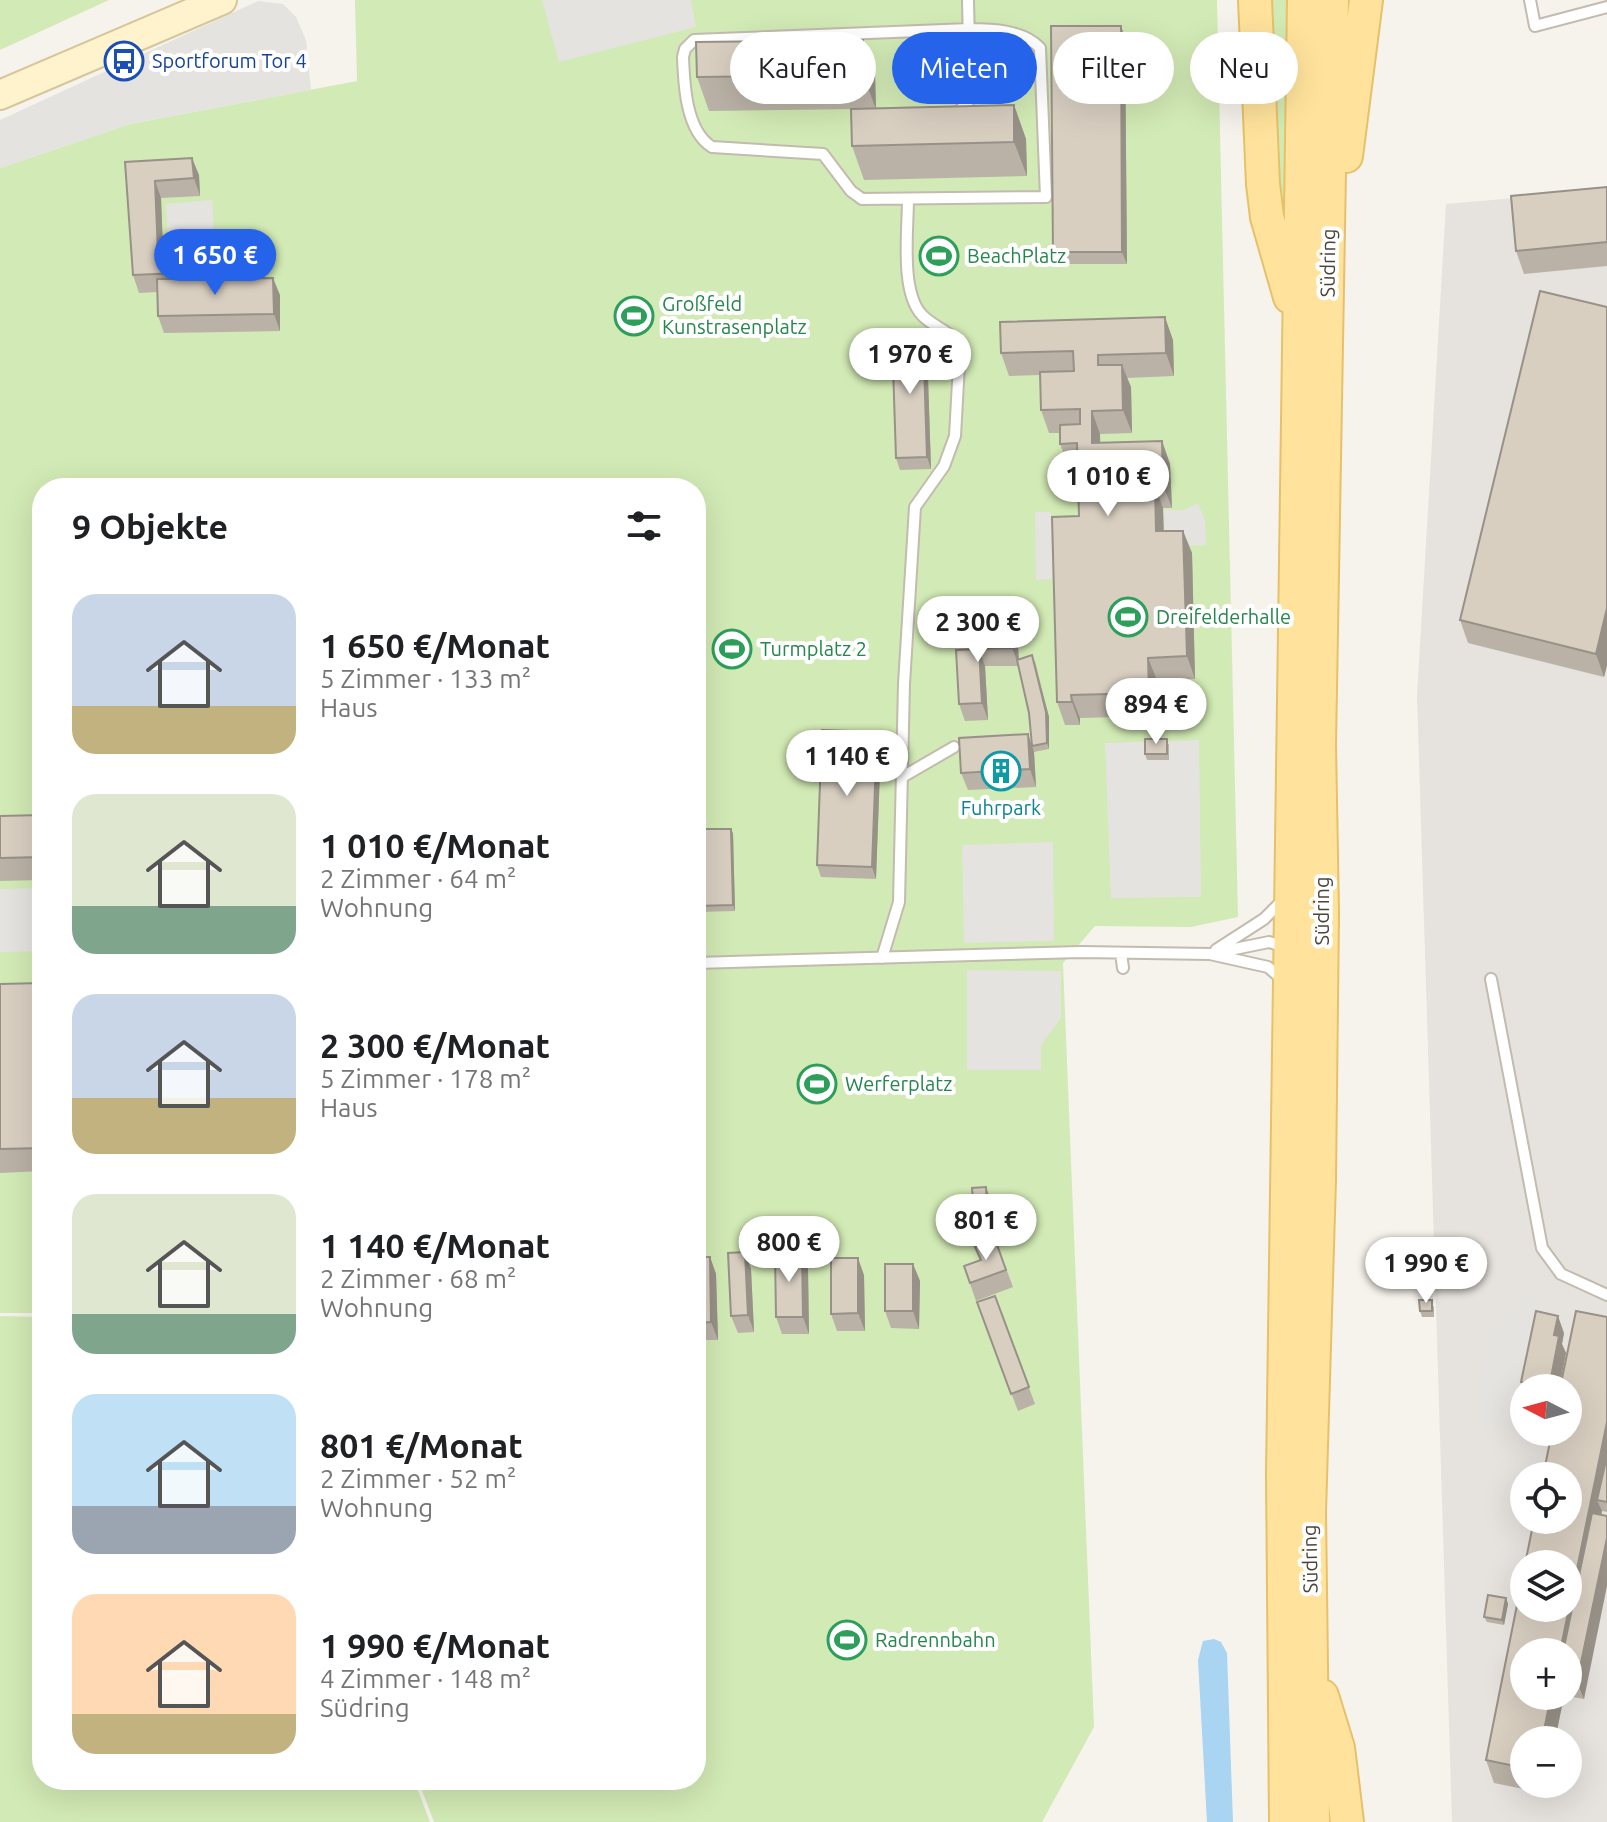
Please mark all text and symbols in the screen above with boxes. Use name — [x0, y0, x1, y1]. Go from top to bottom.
chip: Kaufen — [730, 32, 876, 104]
chip: Mieten — [892, 32, 1037, 104]
chip: Filter — [1053, 32, 1174, 104]
chip: Neu — [1190, 32, 1298, 104]
bus stop icon: Sportforum Tor 4 — [103, 40, 145, 82]
place label: Sportforum Tor 4 — [152, 49, 307, 72]
street label: Südring — [1315, 228, 1340, 298]
pin: 1 650 € — [141, 229, 289, 297]
sports icon: BeachPlatz — [918, 235, 960, 277]
text: 1 650 € — [172, 240, 258, 269]
place label: BeachPlatz — [967, 244, 1066, 267]
place label: Großfeld Kunstrasenplatz — [662, 292, 807, 338]
sports icon: Großfeld Kunstrasenplatz — [613, 295, 655, 337]
pin: 1 970 € — [836, 328, 984, 396]
text: 1 970 € — [867, 339, 953, 368]
pin: 1 010 € — [1034, 450, 1182, 518]
text: 1 010 € — [1065, 461, 1151, 490]
icon: filters — [622, 504, 666, 548]
text: 9 Objekte — [72, 507, 228, 545]
pin: 2 300 € — [904, 596, 1052, 664]
sports icon: Dreifelderhalle — [1107, 596, 1149, 638]
place label: Dreifelderhalle — [1156, 605, 1291, 628]
text: 2 300 € — [935, 607, 1021, 636]
icon: home — [136, 626, 232, 722]
text: 1 650 €/Monat — [320, 626, 550, 664]
sports icon: Turmplatz 2 — [711, 628, 753, 670]
place label: Turmplatz 2 — [760, 637, 867, 660]
text: 5 Zimmer · 133 m² — [320, 664, 531, 693]
pin: 894 € — [1100, 678, 1212, 746]
text: 894 € — [1124, 689, 1188, 718]
text: Haus — [320, 693, 378, 722]
pin: 1 140 € — [773, 730, 921, 798]
text: 1 140 € — [804, 741, 890, 770]
building icon: Fuhrpark — [980, 750, 1022, 792]
place label: Fuhrpark — [961, 796, 1041, 819]
icon: home — [136, 826, 232, 922]
text: 1 010 €/Monat — [320, 826, 550, 864]
text: 2 Zimmer · 64 m² — [320, 864, 516, 893]
street label: Südring — [1310, 877, 1333, 945]
text: Wohnung — [320, 893, 433, 922]
icon: home — [136, 1026, 232, 1122]
text: 2 300 €/Monat — [320, 1026, 550, 1064]
sports icon: Werferplatz — [796, 1063, 838, 1105]
text: 5 Zimmer · 178 m² — [320, 1064, 531, 1093]
place label: Werferplatz — [845, 1072, 952, 1095]
text: Haus — [320, 1093, 378, 1122]
pin: 801 € — [930, 1194, 1042, 1262]
text: 801 € — [954, 1205, 1018, 1234]
pin: 800 € — [733, 1216, 845, 1284]
icon: home — [136, 1226, 232, 1322]
text: 1 140 €/Monat — [320, 1226, 550, 1264]
text: 800 € — [757, 1227, 821, 1256]
pin: 1 990 € — [1352, 1237, 1500, 1305]
text: 1 990 € — [1383, 1248, 1469, 1277]
text: 2 Zimmer · 68 m² — [320, 1264, 516, 1293]
text: Wohnung — [320, 1293, 433, 1322]
north arrow — [1510, 1374, 1582, 1446]
map controls — [1510, 1374, 1582, 1798]
icon: home — [136, 1426, 232, 1522]
text: 801 €/Monat — [320, 1426, 523, 1464]
button: locate — [1510, 1462, 1582, 1534]
text: 2 Zimmer · 52 m² — [320, 1464, 516, 1493]
text: Wohnung — [320, 1493, 433, 1522]
street label: Südring — [1297, 1524, 1322, 1594]
button: layers — [1510, 1550, 1582, 1622]
sports icon: Radrennbahn — [826, 1619, 868, 1661]
icon: home — [136, 1626, 232, 1722]
text: 1 990 €/Monat — [320, 1626, 550, 1664]
place label: Radrennbahn — [875, 1628, 996, 1651]
button: + — [1510, 1638, 1582, 1710]
text: 4 Zimmer · 148 m² — [320, 1664, 531, 1693]
text: Südring — [320, 1693, 410, 1722]
button: − — [1510, 1726, 1582, 1798]

